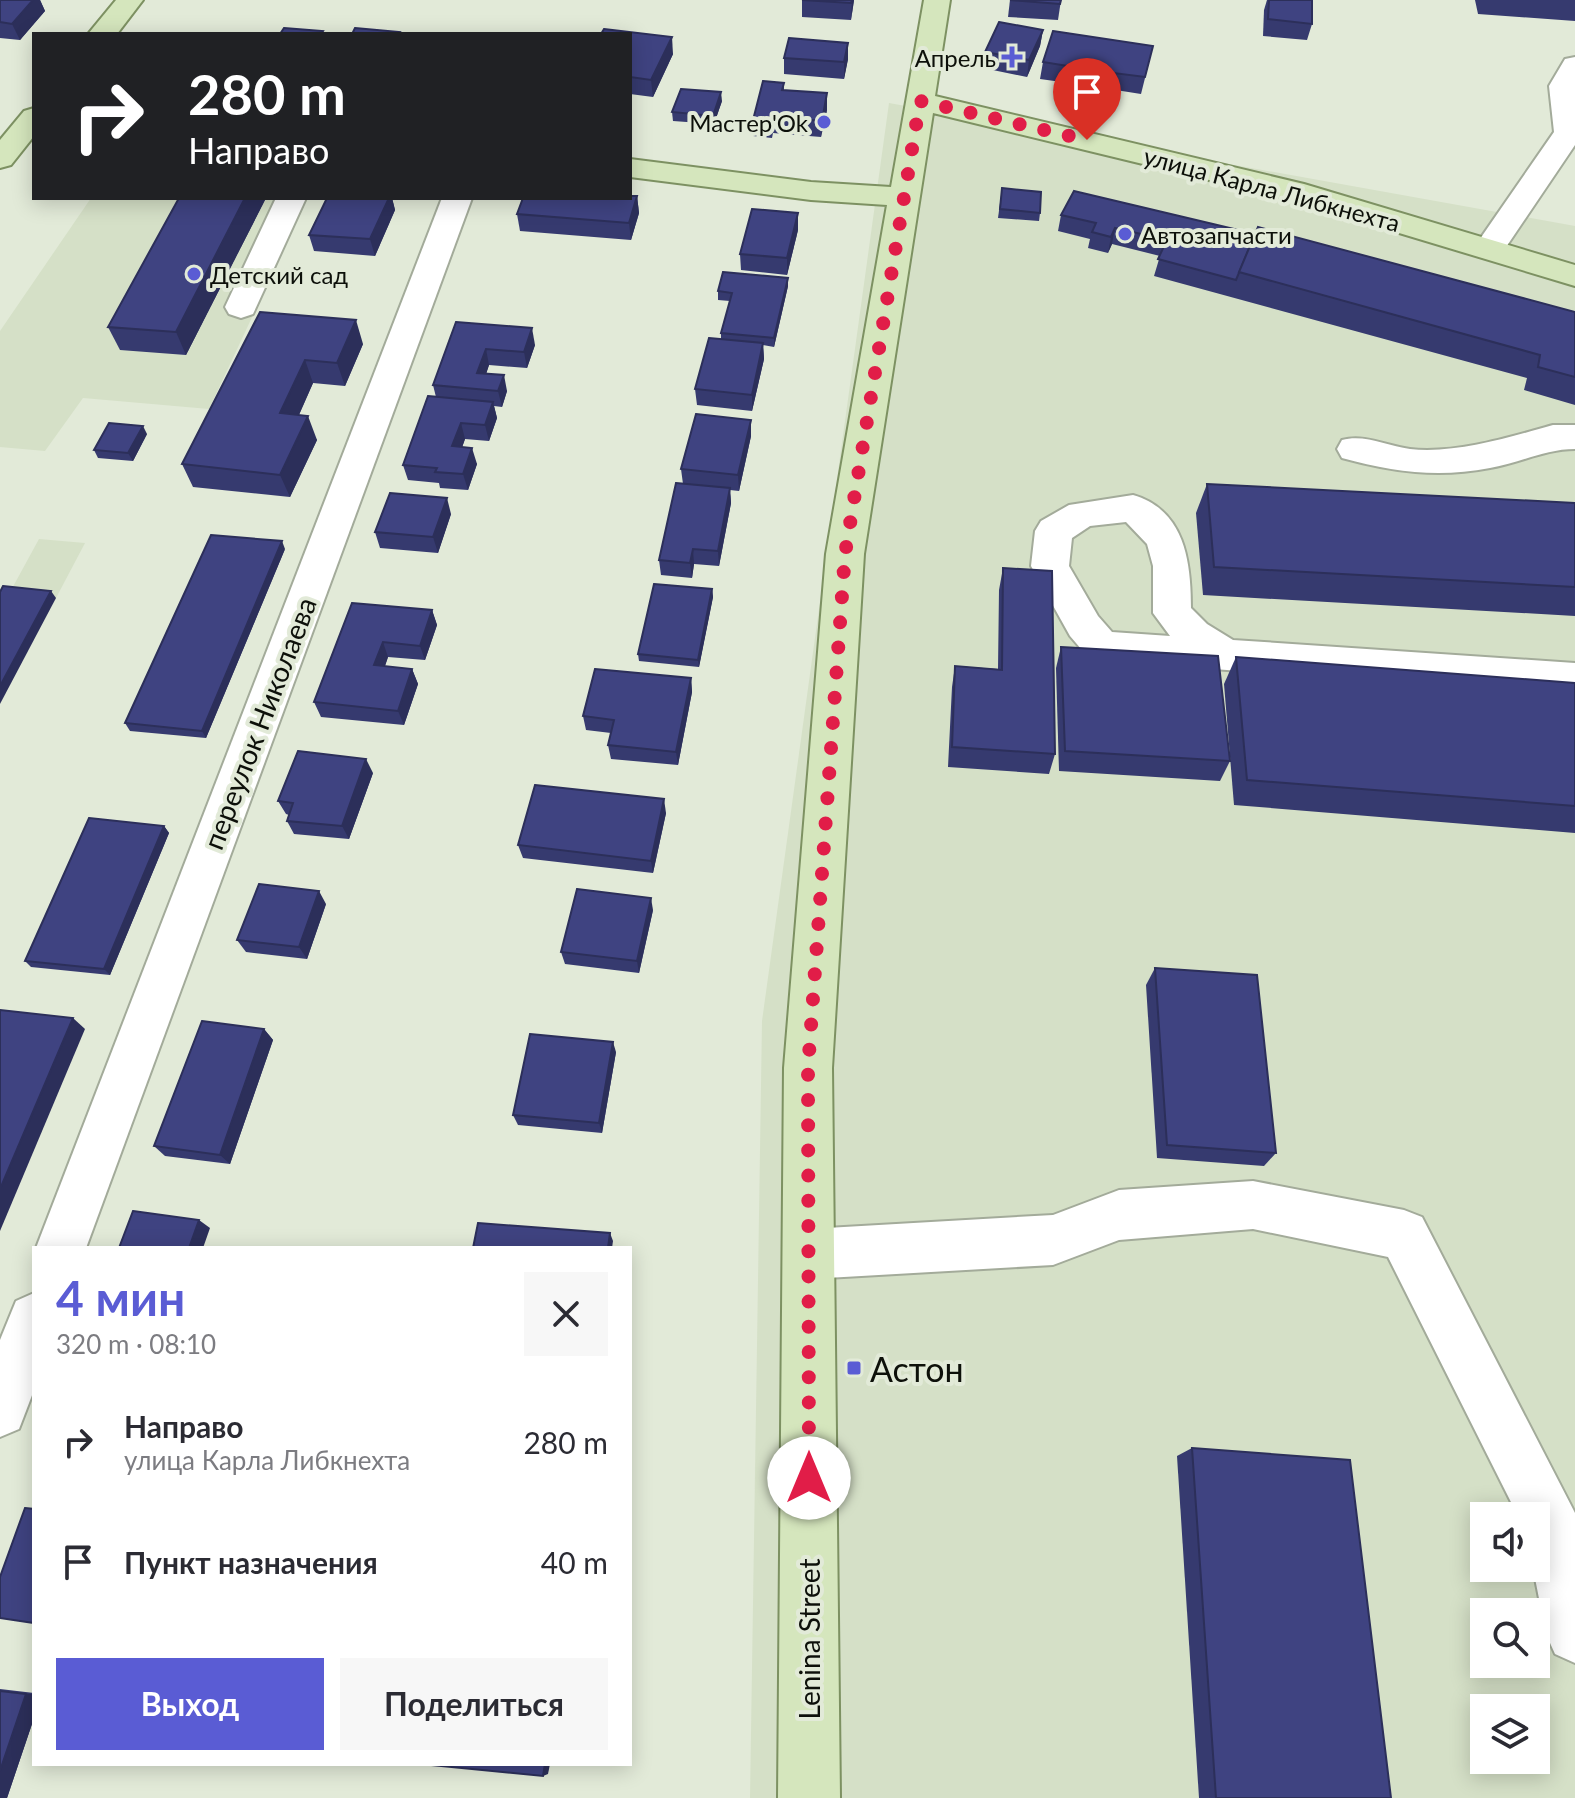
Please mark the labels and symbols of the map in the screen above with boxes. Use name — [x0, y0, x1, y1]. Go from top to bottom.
place label: Апрель — [915, 43, 996, 72]
marker: Апрель — [1003, 48, 1021, 66]
pin — [1053, 58, 1121, 140]
place label: Мастер'Ok — [689, 108, 809, 137]
marker: Мастер'Ok — [815, 113, 833, 131]
street label: улица Карла Либкнехта — [1141, 141, 1403, 237]
place label: Автозапчасти — [1141, 220, 1292, 249]
marker: Автозапчасти — [1116, 225, 1134, 243]
place label: Детский сад — [210, 260, 348, 289]
marker: Детский сад — [185, 265, 203, 283]
street label: переулок Николаева — [195, 592, 323, 854]
place label: Астон — [870, 1348, 964, 1389]
marker: Астон — [845, 1359, 863, 1377]
position arrow — [767, 1436, 851, 1520]
street label: Lenina Street — [792, 1559, 826, 1719]

